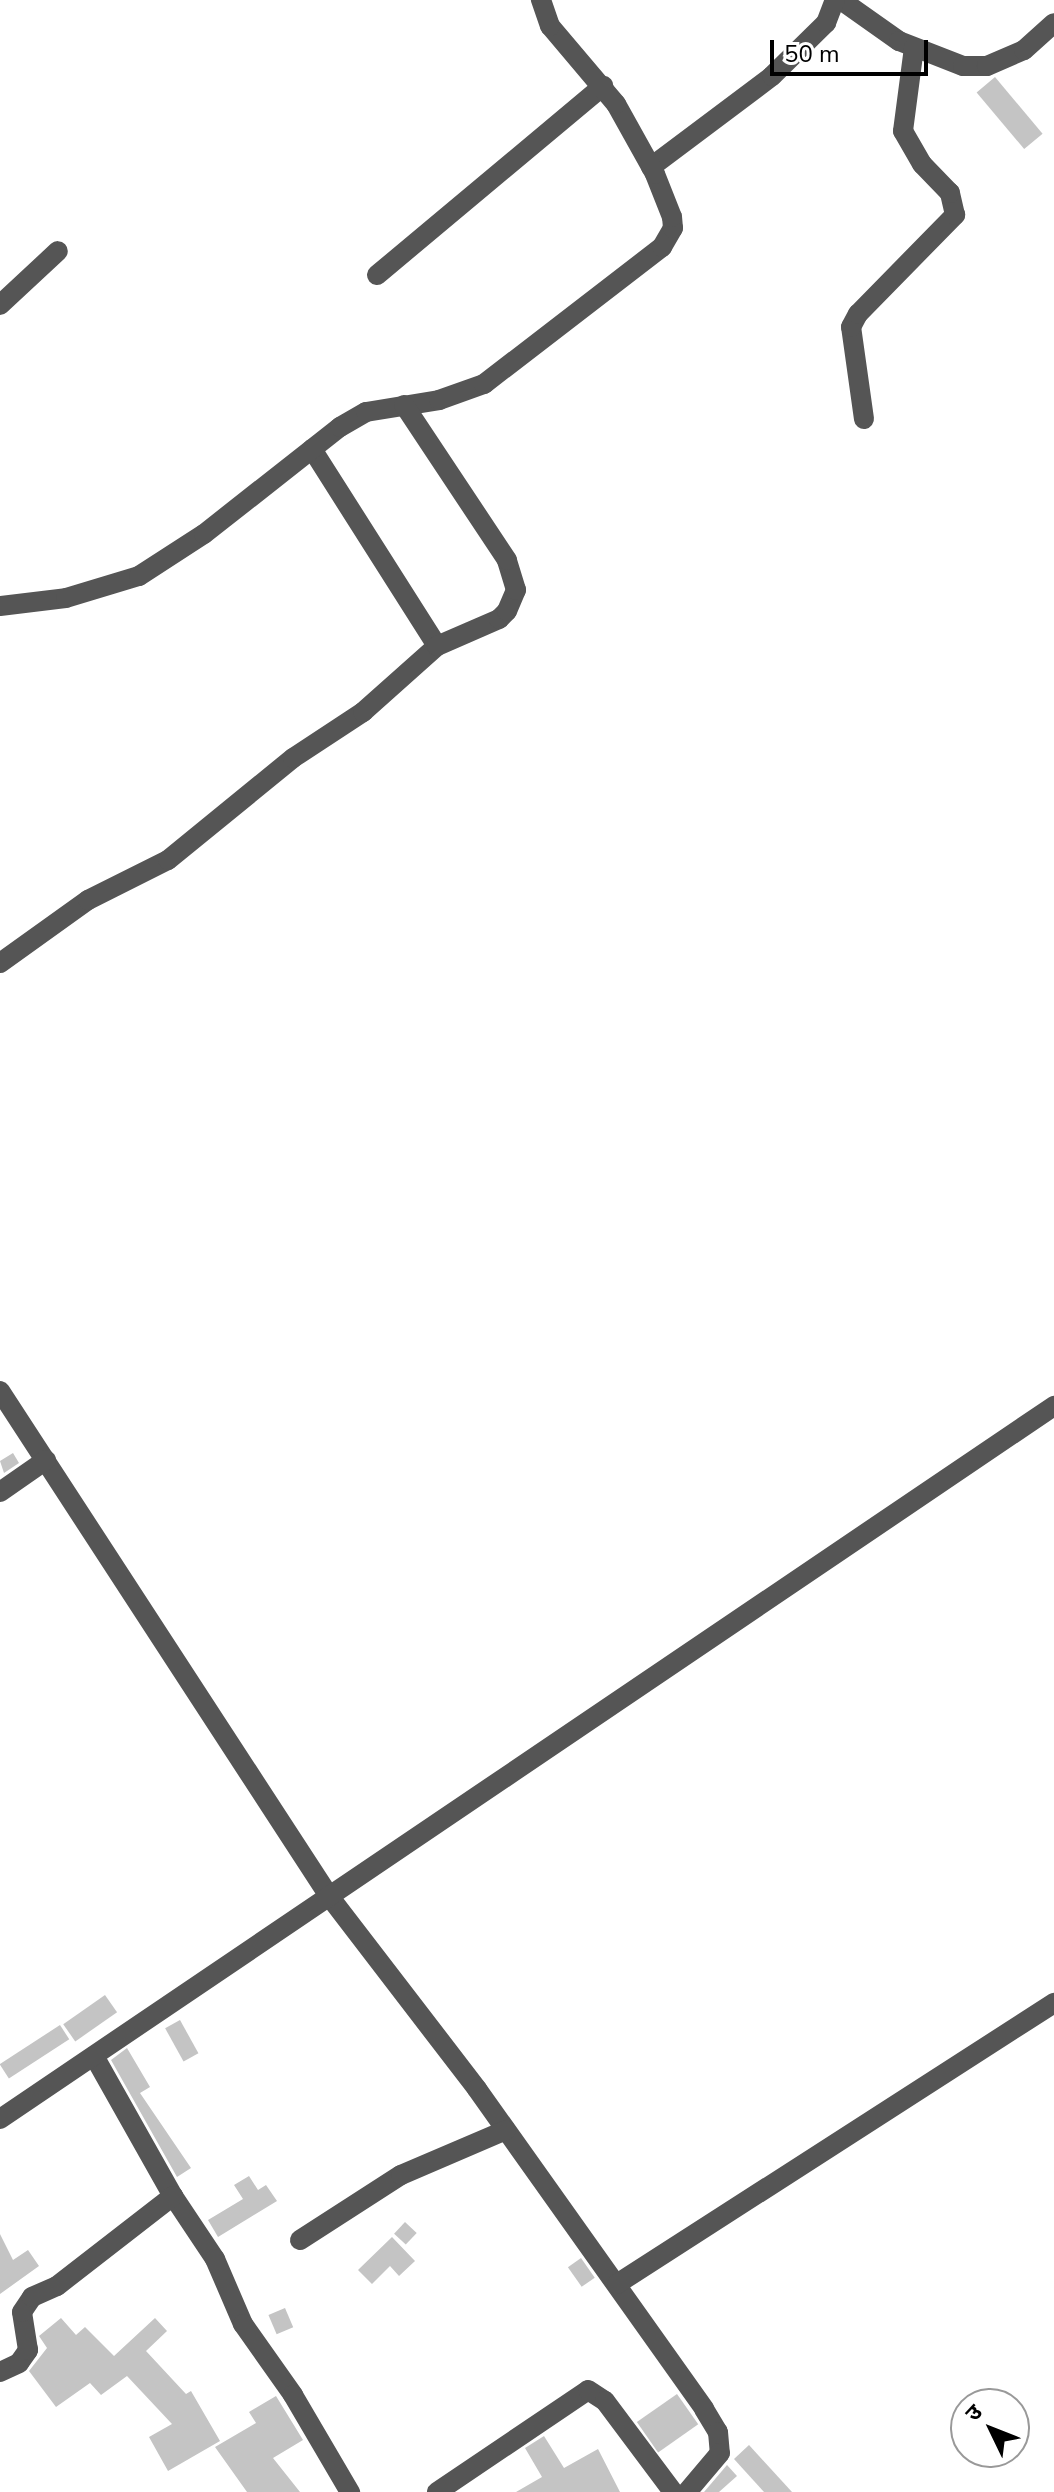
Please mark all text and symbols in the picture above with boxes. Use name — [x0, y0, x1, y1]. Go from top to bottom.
scale bar — [774, 24, 932, 74]
text: 50 m — [784, 38, 840, 70]
north arrow — [950, 2388, 1030, 2468]
text: उ — [959, 2398, 989, 2428]

